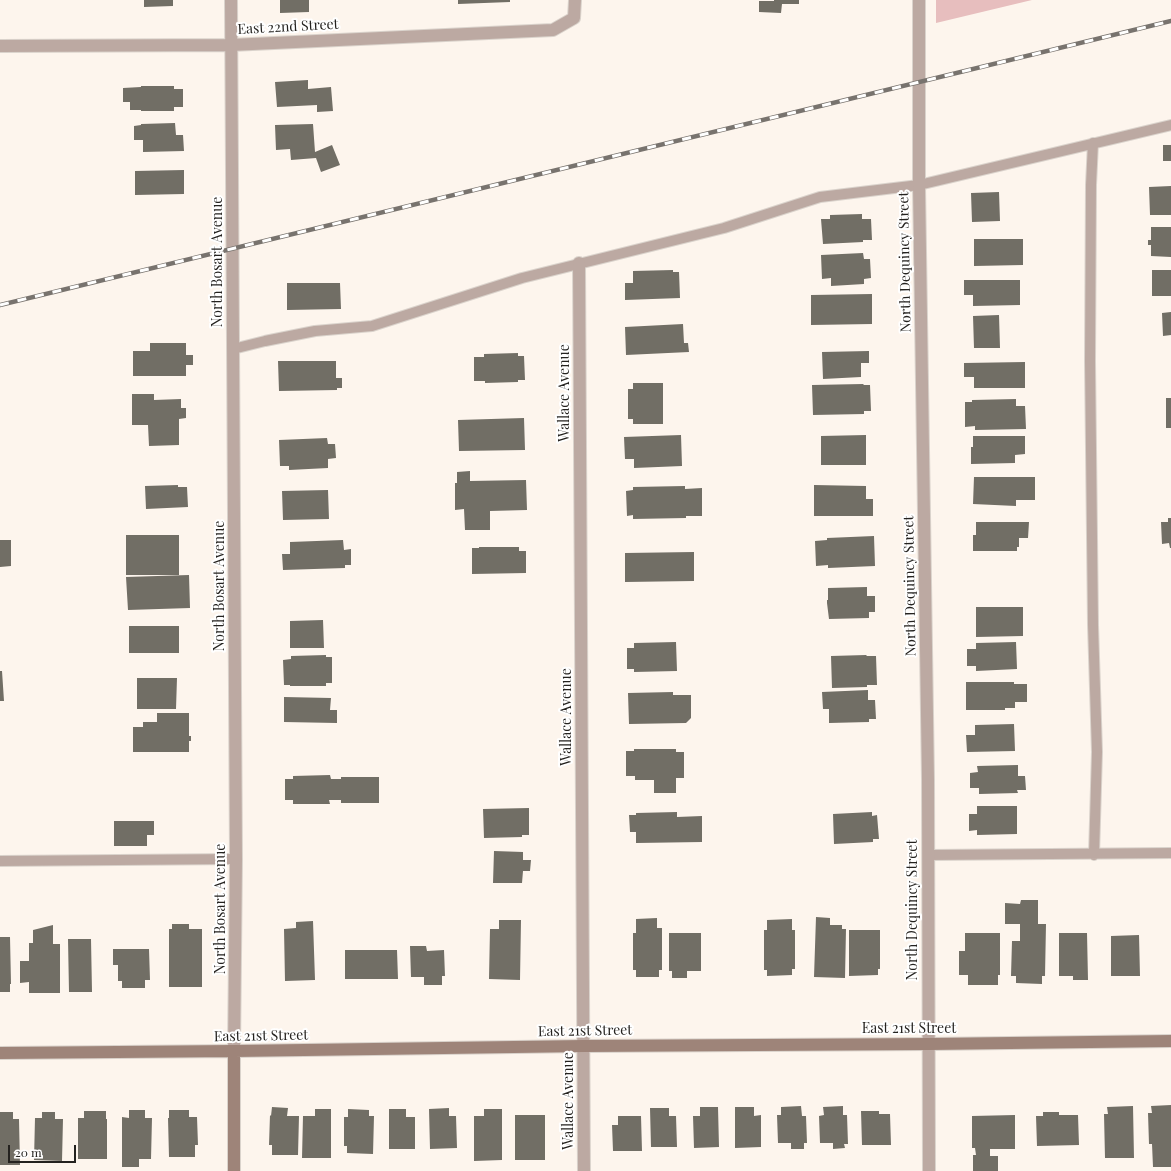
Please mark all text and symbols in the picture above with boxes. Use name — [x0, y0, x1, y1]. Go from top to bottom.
street label: East 22nd Street — [237, 16, 339, 38]
street label: North Dequincy Street — [895, 191, 915, 333]
street label: North Bosart Avenue — [210, 197, 226, 327]
street label: Wallace Avenue — [557, 344, 573, 442]
street label: North Dequincy Street — [900, 515, 920, 657]
street label: North Bosart Avenue — [212, 521, 228, 651]
street label: Wallace Avenue — [559, 668, 575, 766]
street label: North Dequincy Street — [905, 840, 921, 980]
street label: North Bosart Avenue — [213, 844, 229, 974]
street label: East 21st Street — [862, 1021, 956, 1037]
street label: East 21st Street — [538, 1022, 632, 1040]
street label: East 21st Street — [214, 1027, 308, 1045]
street label: Wallace Avenue — [561, 1052, 577, 1150]
scale bar — [10, 1137, 78, 1163]
text: 20 m — [15, 1144, 42, 1160]

